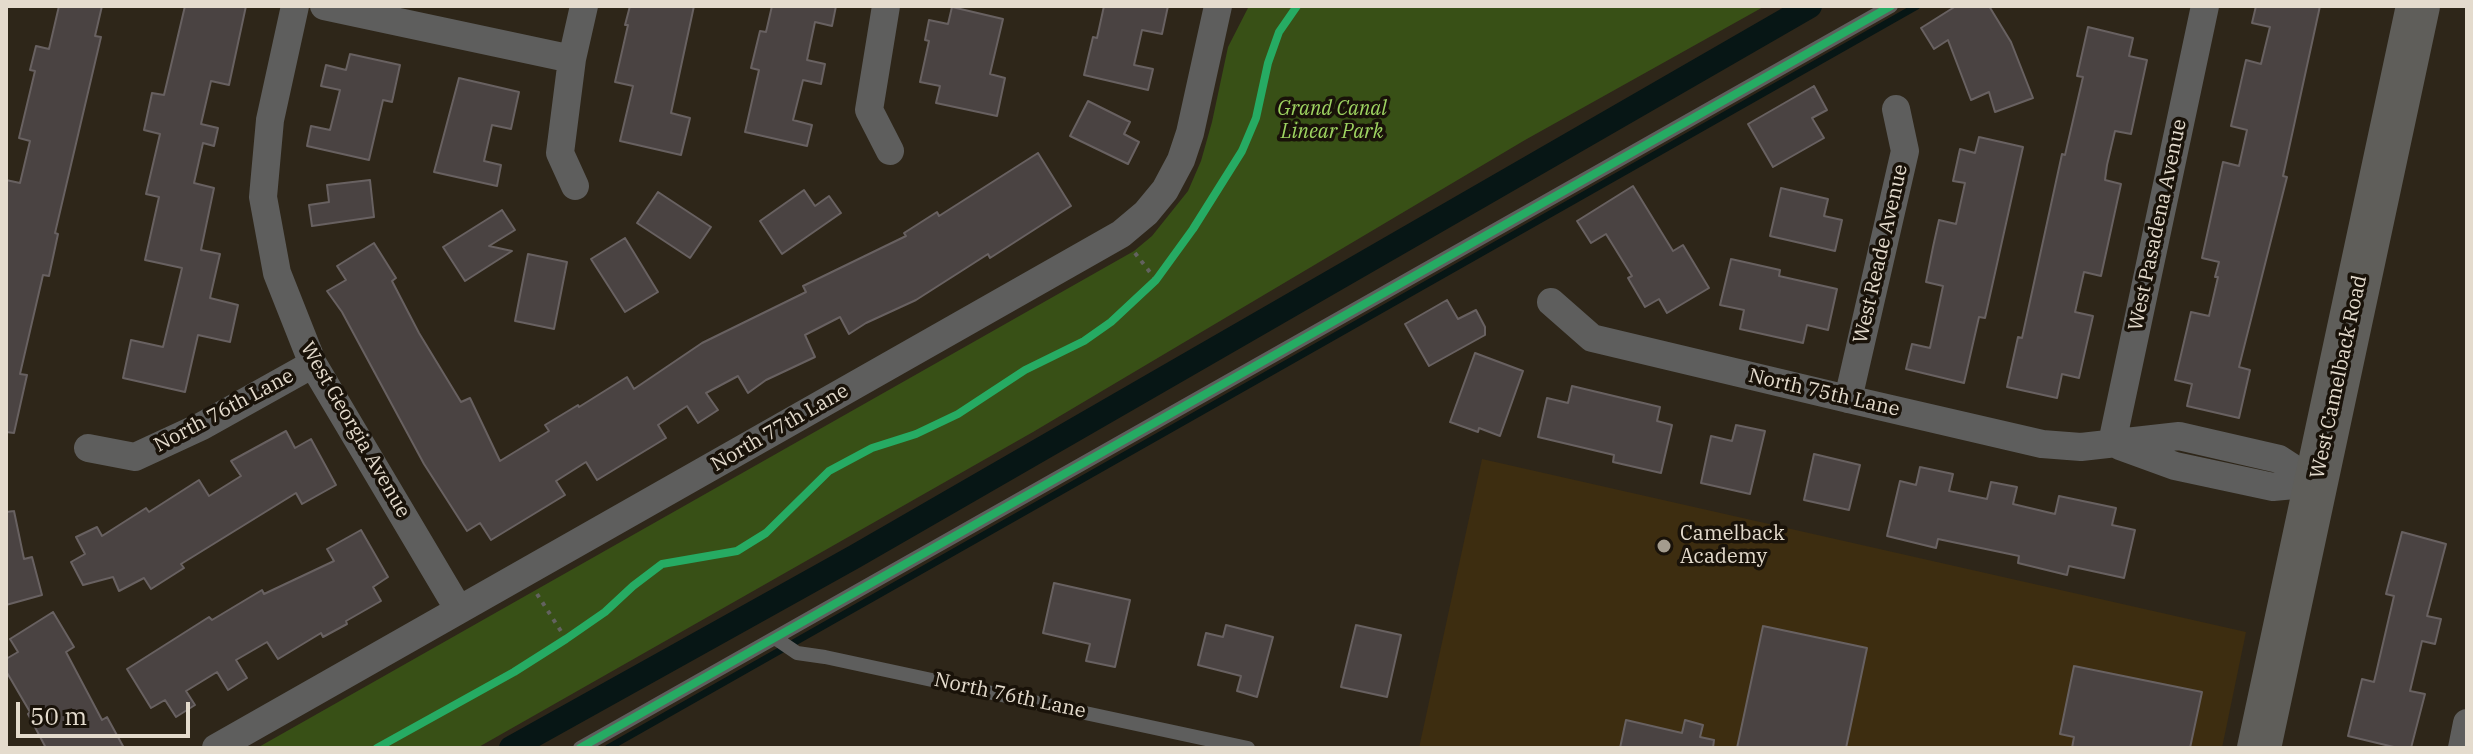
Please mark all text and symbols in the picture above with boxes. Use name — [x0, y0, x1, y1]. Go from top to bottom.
park label: Grand Canal Linear Park — [1277, 97, 1387, 144]
street label: West Pasadena Avenue — [2124, 117, 2192, 333]
street label: West Reade Avenue — [1849, 162, 1913, 346]
street label: West Camelback Road — [2306, 273, 2372, 481]
street label: West Georgia Avenue — [295, 338, 415, 522]
street label: North 76th Lane — [150, 364, 298, 458]
street label: North 75th Lane — [1746, 364, 1902, 422]
street label: North 77th Lane — [707, 379, 853, 477]
place label: Camelback Academy — [1680, 522, 1785, 569]
marker: Camelback Academy — [1655, 537, 1673, 555]
street label: North 76th Lane — [932, 668, 1088, 724]
scale bar — [20, 686, 194, 736]
text: 50 m — [30, 700, 87, 732]

